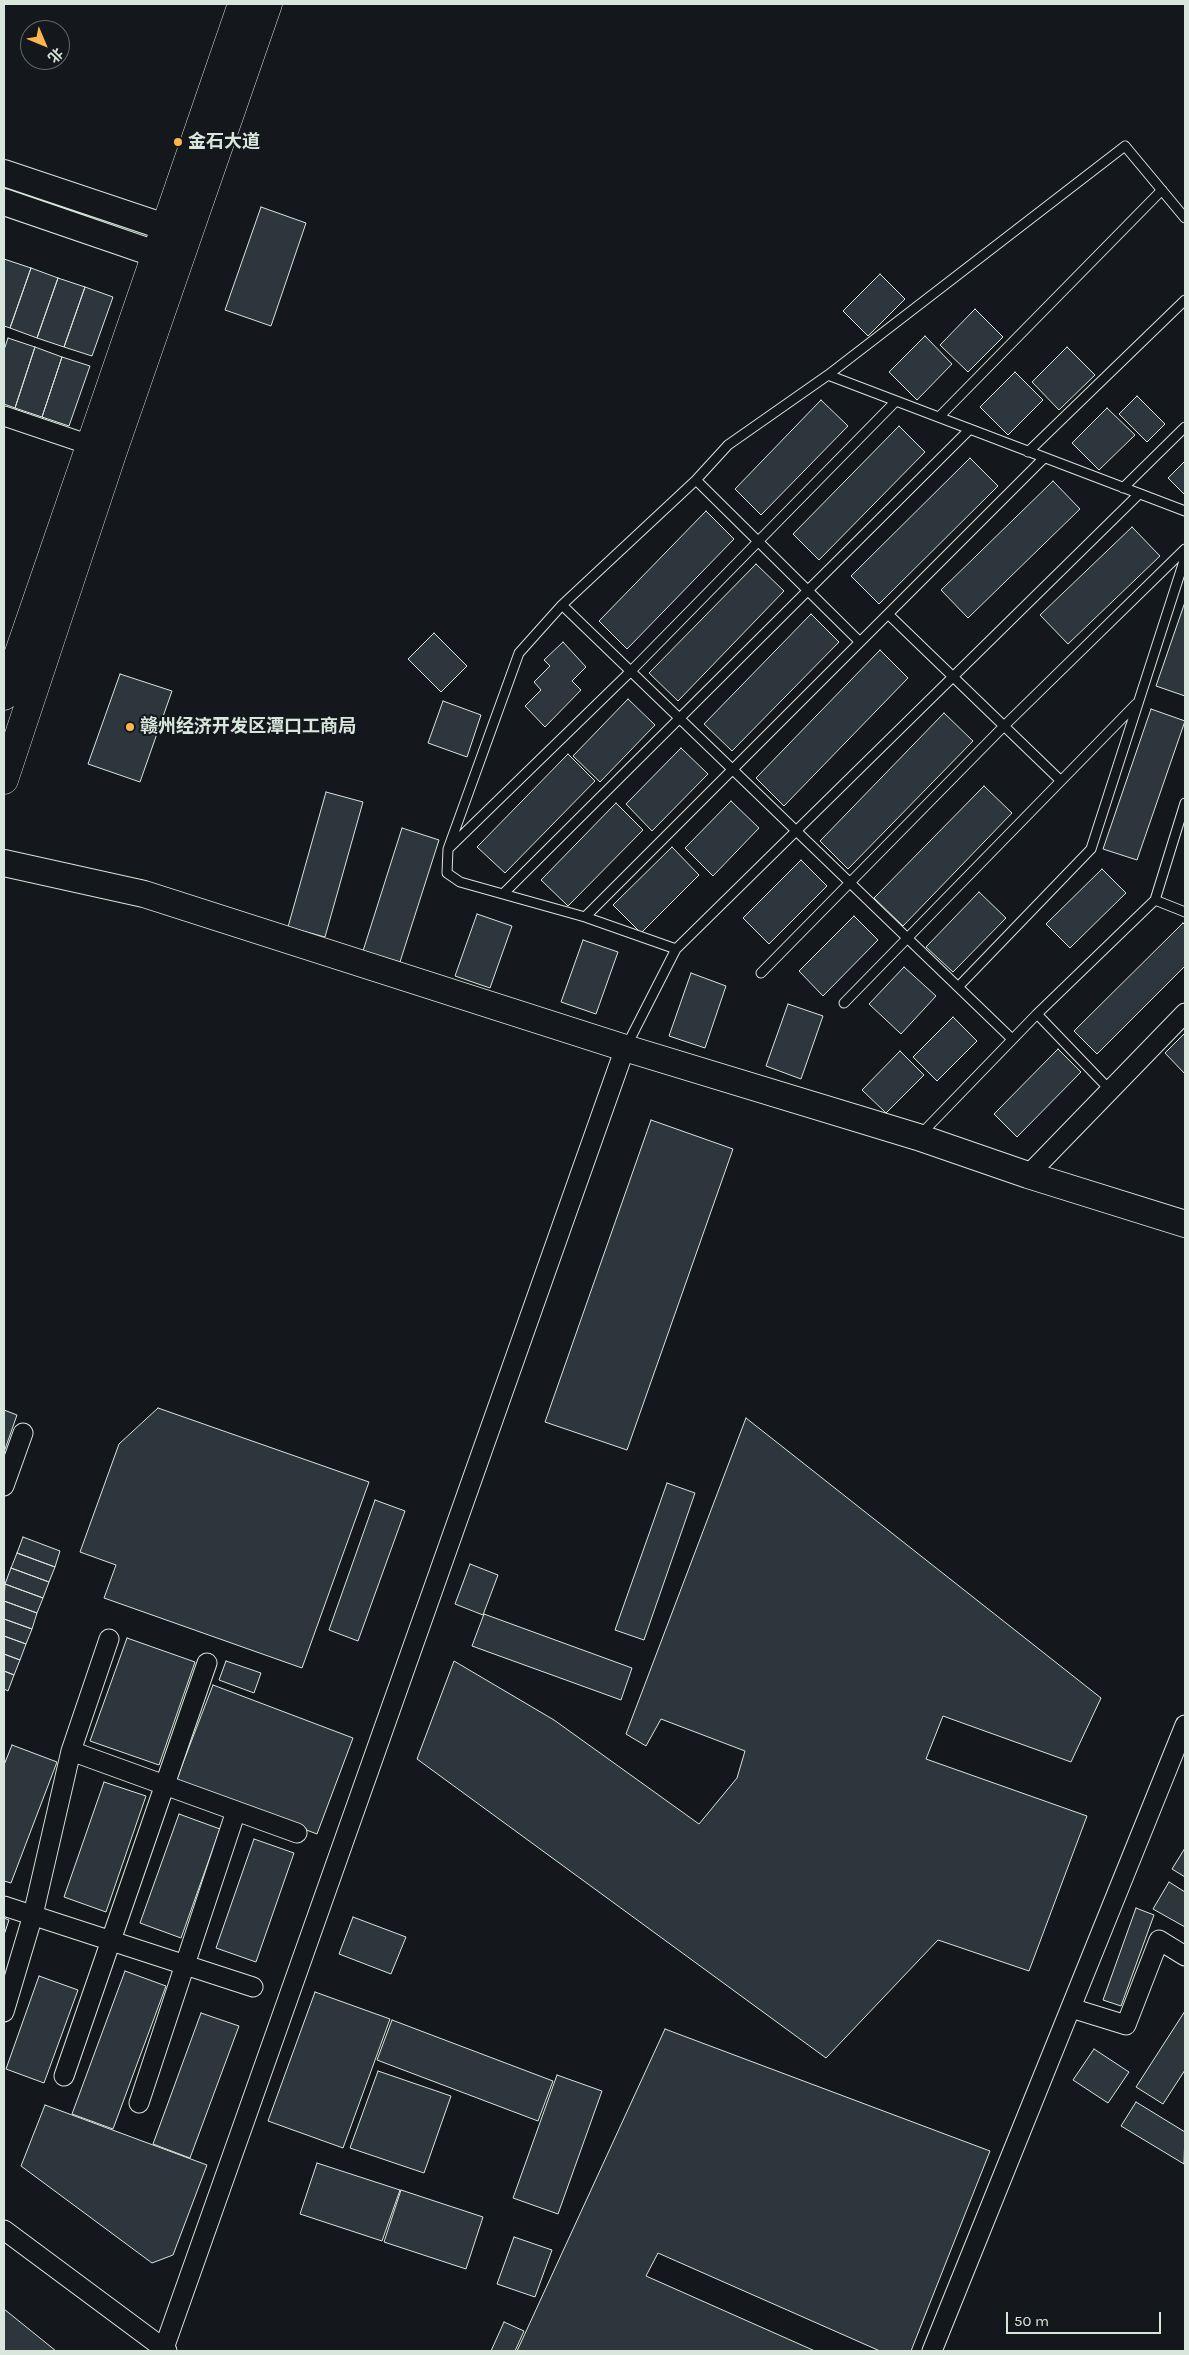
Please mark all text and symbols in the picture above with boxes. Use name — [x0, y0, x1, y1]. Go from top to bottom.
north arrow — [20, 20, 70, 70]
text: 北 — [44, 44, 66, 66]
place label: 金石大道 — [188, 131, 260, 153]
marker: 金石大道 — [172, 136, 184, 148]
place label: 赣州经济开发区潭口工商局 — [140, 716, 356, 738]
marker: 赣州经济开发区潭口工商局 — [124, 721, 136, 733]
scale bar — [1009, 2302, 1164, 2334]
text: 50 m — [1014, 2312, 1049, 2330]

